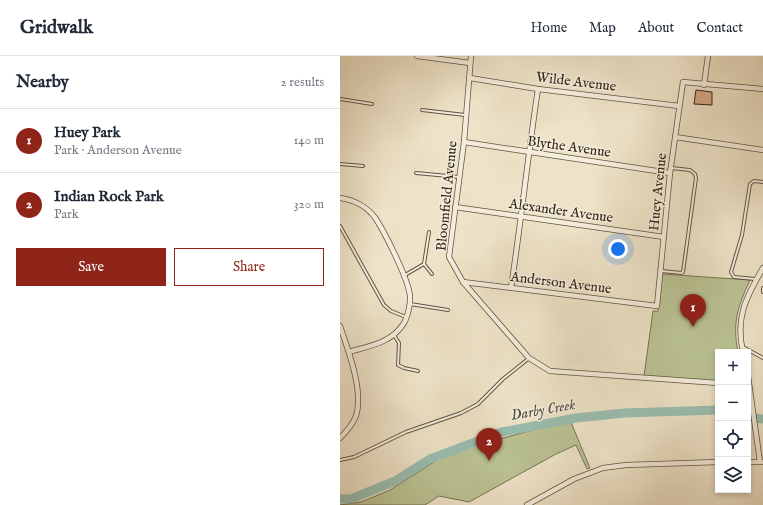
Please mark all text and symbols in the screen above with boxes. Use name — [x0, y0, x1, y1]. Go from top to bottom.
text: Gridwalk — [20, 16, 93, 40]
text: Home — [531, 19, 567, 37]
text: Map — [589, 19, 616, 37]
text: About — [638, 19, 674, 37]
text: Contact — [696, 19, 743, 37]
street label: Wilde Avenue — [535, 68, 618, 96]
text: Nearby — [16, 72, 69, 93]
text: 2 results — [280, 74, 324, 91]
text: Huey Park — [54, 123, 121, 142]
text: 1 — [27, 132, 31, 149]
text: 140 m — [294, 132, 324, 149]
street label: Blythe Avenue — [526, 132, 613, 162]
street label: Bloomfield Avenue — [432, 140, 462, 252]
text: Park · Anderson Avenue — [54, 142, 182, 159]
street label: Huey Avenue — [645, 152, 671, 232]
text: Indian Rock Park — [54, 187, 164, 206]
street label: Alexander Avenue — [507, 195, 615, 227]
text: 2 — [26, 196, 32, 213]
text: 320 m — [294, 196, 324, 213]
text: Park — [54, 206, 79, 223]
your location — [608, 239, 628, 259]
button: Save — [16, 248, 166, 286]
button: Share — [174, 248, 324, 286]
street label: Anderson Avenue — [508, 268, 613, 298]
pin: 1 — [680, 294, 706, 327]
map controls — [715, 349, 751, 493]
button: + — [715, 349, 751, 385]
button: − — [715, 385, 751, 421]
water label: Darby Creek — [509, 395, 577, 425]
button: locate — [715, 421, 751, 457]
pin: 2 — [476, 428, 502, 461]
button: layers — [715, 457, 751, 493]

